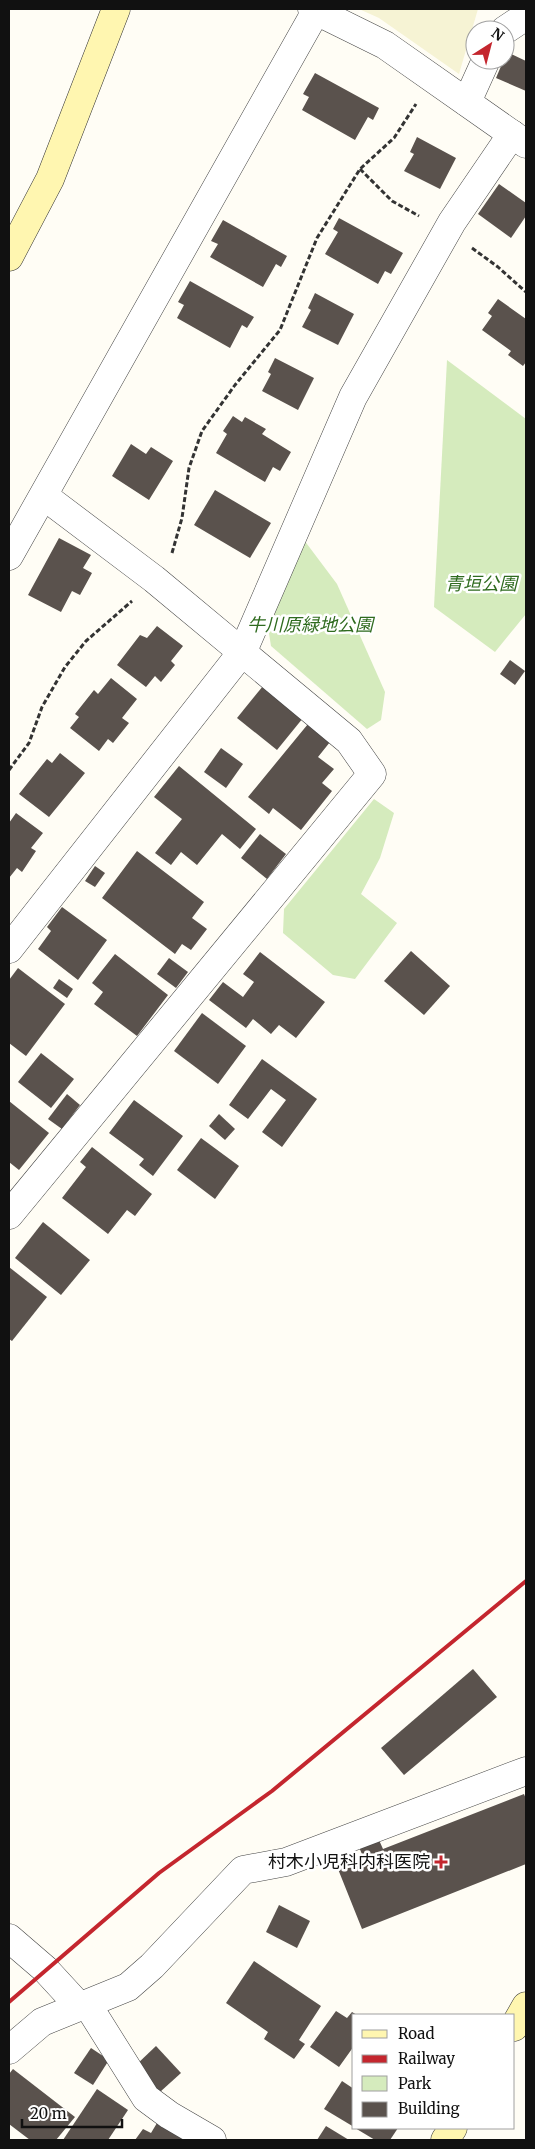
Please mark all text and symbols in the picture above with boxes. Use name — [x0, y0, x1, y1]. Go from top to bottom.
north arrow — [465, 20, 515, 70]
text: N — [488, 24, 507, 45]
park label: 青垣公園 — [445, 572, 520, 595]
park label: 牛川原緑地公園 — [247, 613, 376, 636]
place label: 村木小児科内科医院 — [268, 1850, 430, 1873]
marker: 村木小児科内科医院 — [434, 1855, 448, 1869]
legend — [352, 2014, 515, 2129]
text: Road — [398, 2024, 434, 2043]
text: Railway — [398, 2049, 455, 2068]
text: Park — [398, 2074, 432, 2093]
scale bar — [22, 2096, 122, 2128]
text: Building — [398, 2099, 460, 2118]
text: 20 m — [30, 2104, 67, 2123]

